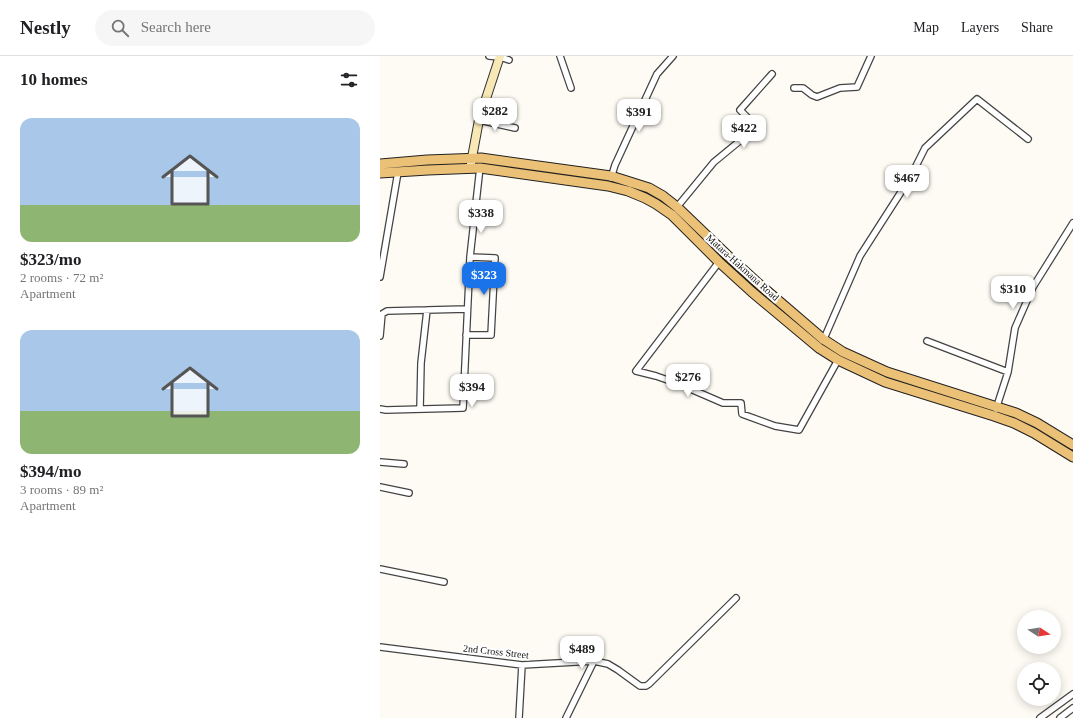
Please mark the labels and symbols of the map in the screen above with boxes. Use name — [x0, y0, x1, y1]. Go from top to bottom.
pin: $282 — [471, 98, 519, 132]
pin: $391 — [615, 99, 663, 133]
pin: $422 — [720, 115, 768, 149]
pin: $467 — [883, 165, 931, 199]
pin: $338 — [457, 200, 505, 234]
street label: Matara-Hakmana Road — [704, 232, 781, 303]
pin: $323 — [460, 262, 508, 296]
pin: $310 — [989, 276, 1037, 310]
pin: $276 — [664, 364, 712, 398]
pin: $394 — [448, 374, 496, 408]
north arrow — [1017, 610, 1061, 654]
pin: $489 — [558, 636, 606, 670]
street label: 2nd Cross Street — [462, 643, 530, 660]

